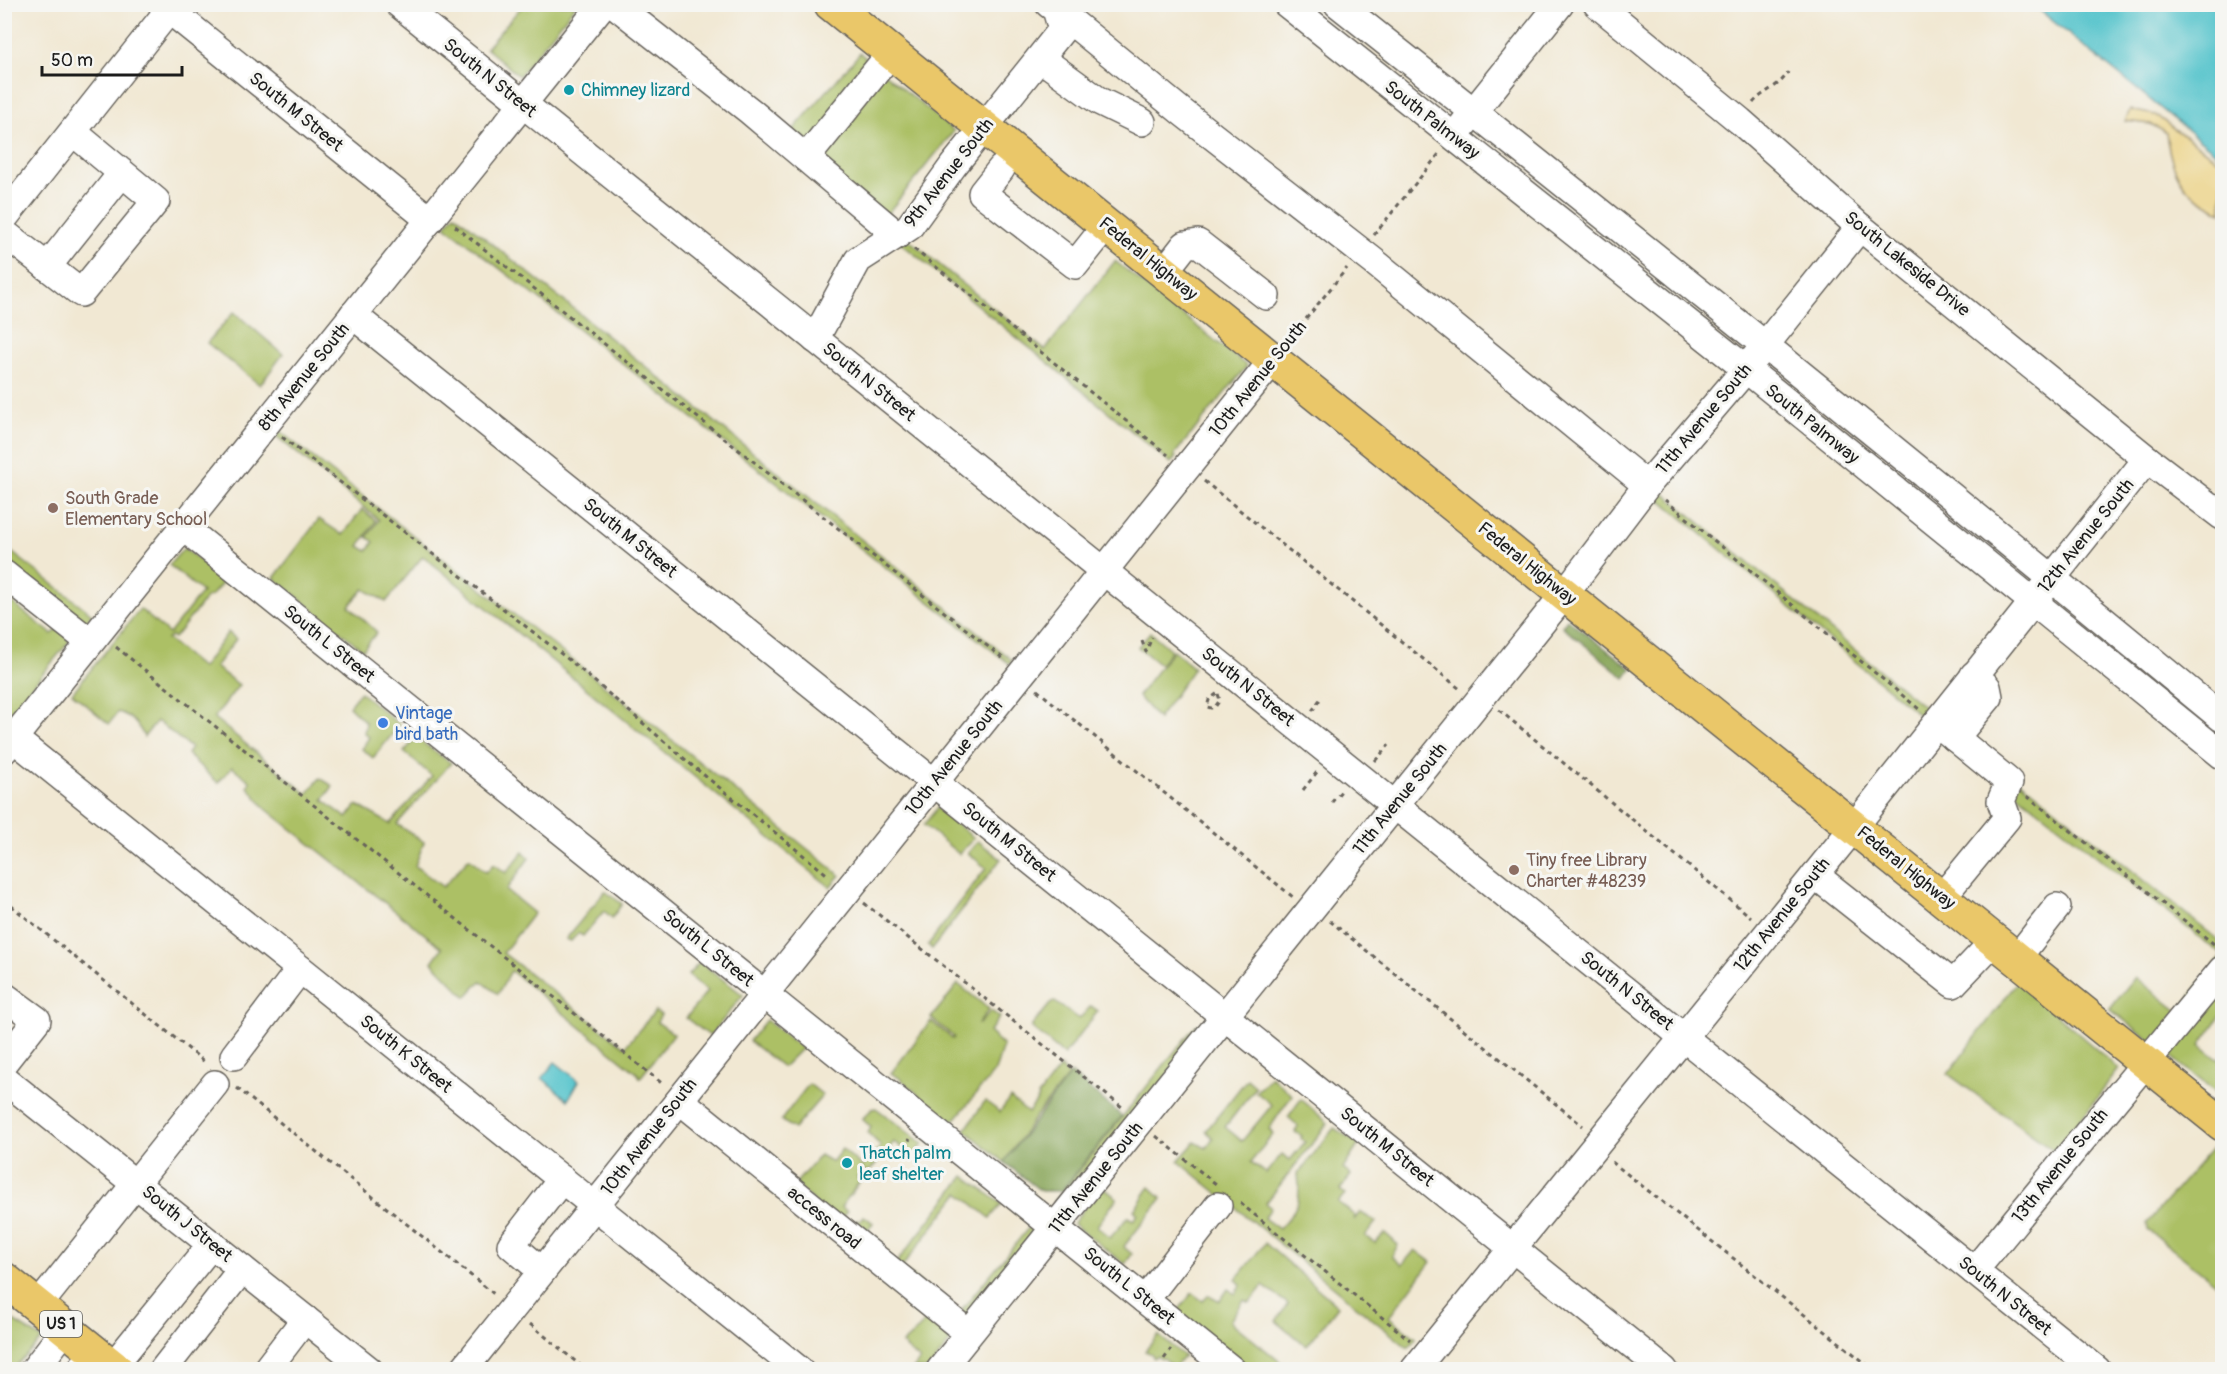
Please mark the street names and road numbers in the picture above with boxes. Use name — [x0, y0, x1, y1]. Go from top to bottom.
street label: South N Street — [439, 33, 542, 123]
street label: South M Street — [244, 67, 348, 157]
street label: South Palmway — [1380, 76, 1485, 165]
street label: 9th Avenue South — [899, 114, 999, 232]
street label: South Lakeside Drive — [1839, 206, 1975, 322]
street label: Federal Highway — [1094, 212, 1202, 306]
street label: 10th Avenue South — [1204, 316, 1312, 442]
street label: 8th Avenue South — [253, 318, 355, 436]
street label: South N Street — [818, 337, 921, 427]
street label: 11th Avenue South — [1651, 359, 1757, 479]
street label: South Palmway — [1760, 379, 1864, 469]
street label: 12th Avenue South — [2033, 474, 2139, 598]
street label: South M Street — [578, 493, 682, 583]
street label: Federal Highway — [1473, 517, 1581, 611]
street label: South L Street — [278, 600, 380, 689]
street label: South N Street — [1197, 642, 1300, 732]
street label: 10th Avenue South — [900, 695, 1008, 821]
street label: 11th Avenue South — [1348, 738, 1452, 860]
street label: South M Street — [957, 797, 1061, 887]
street label: Federal Highway — [1852, 821, 1960, 915]
street label: 12th Avenue South — [1729, 853, 1835, 977]
street label: South L Street — [657, 904, 759, 993]
street label: South N Street — [1576, 946, 1679, 1036]
street label: South K Street — [355, 1010, 457, 1099]
street label: 10th Avenue South — [596, 1074, 702, 1200]
street label: South M Street — [1335, 1102, 1439, 1192]
street label: 13th Avenue South — [2007, 1104, 2113, 1228]
street label: 11th Avenue South — [1044, 1117, 1148, 1239]
street label: South J Street — [137, 1180, 238, 1268]
street label: access road — [782, 1181, 866, 1255]
street label: South L Street — [1078, 1242, 1180, 1331]
street label: South N Street — [1954, 1251, 2057, 1341]
road number: US 1 — [40, 1311, 82, 1337]

